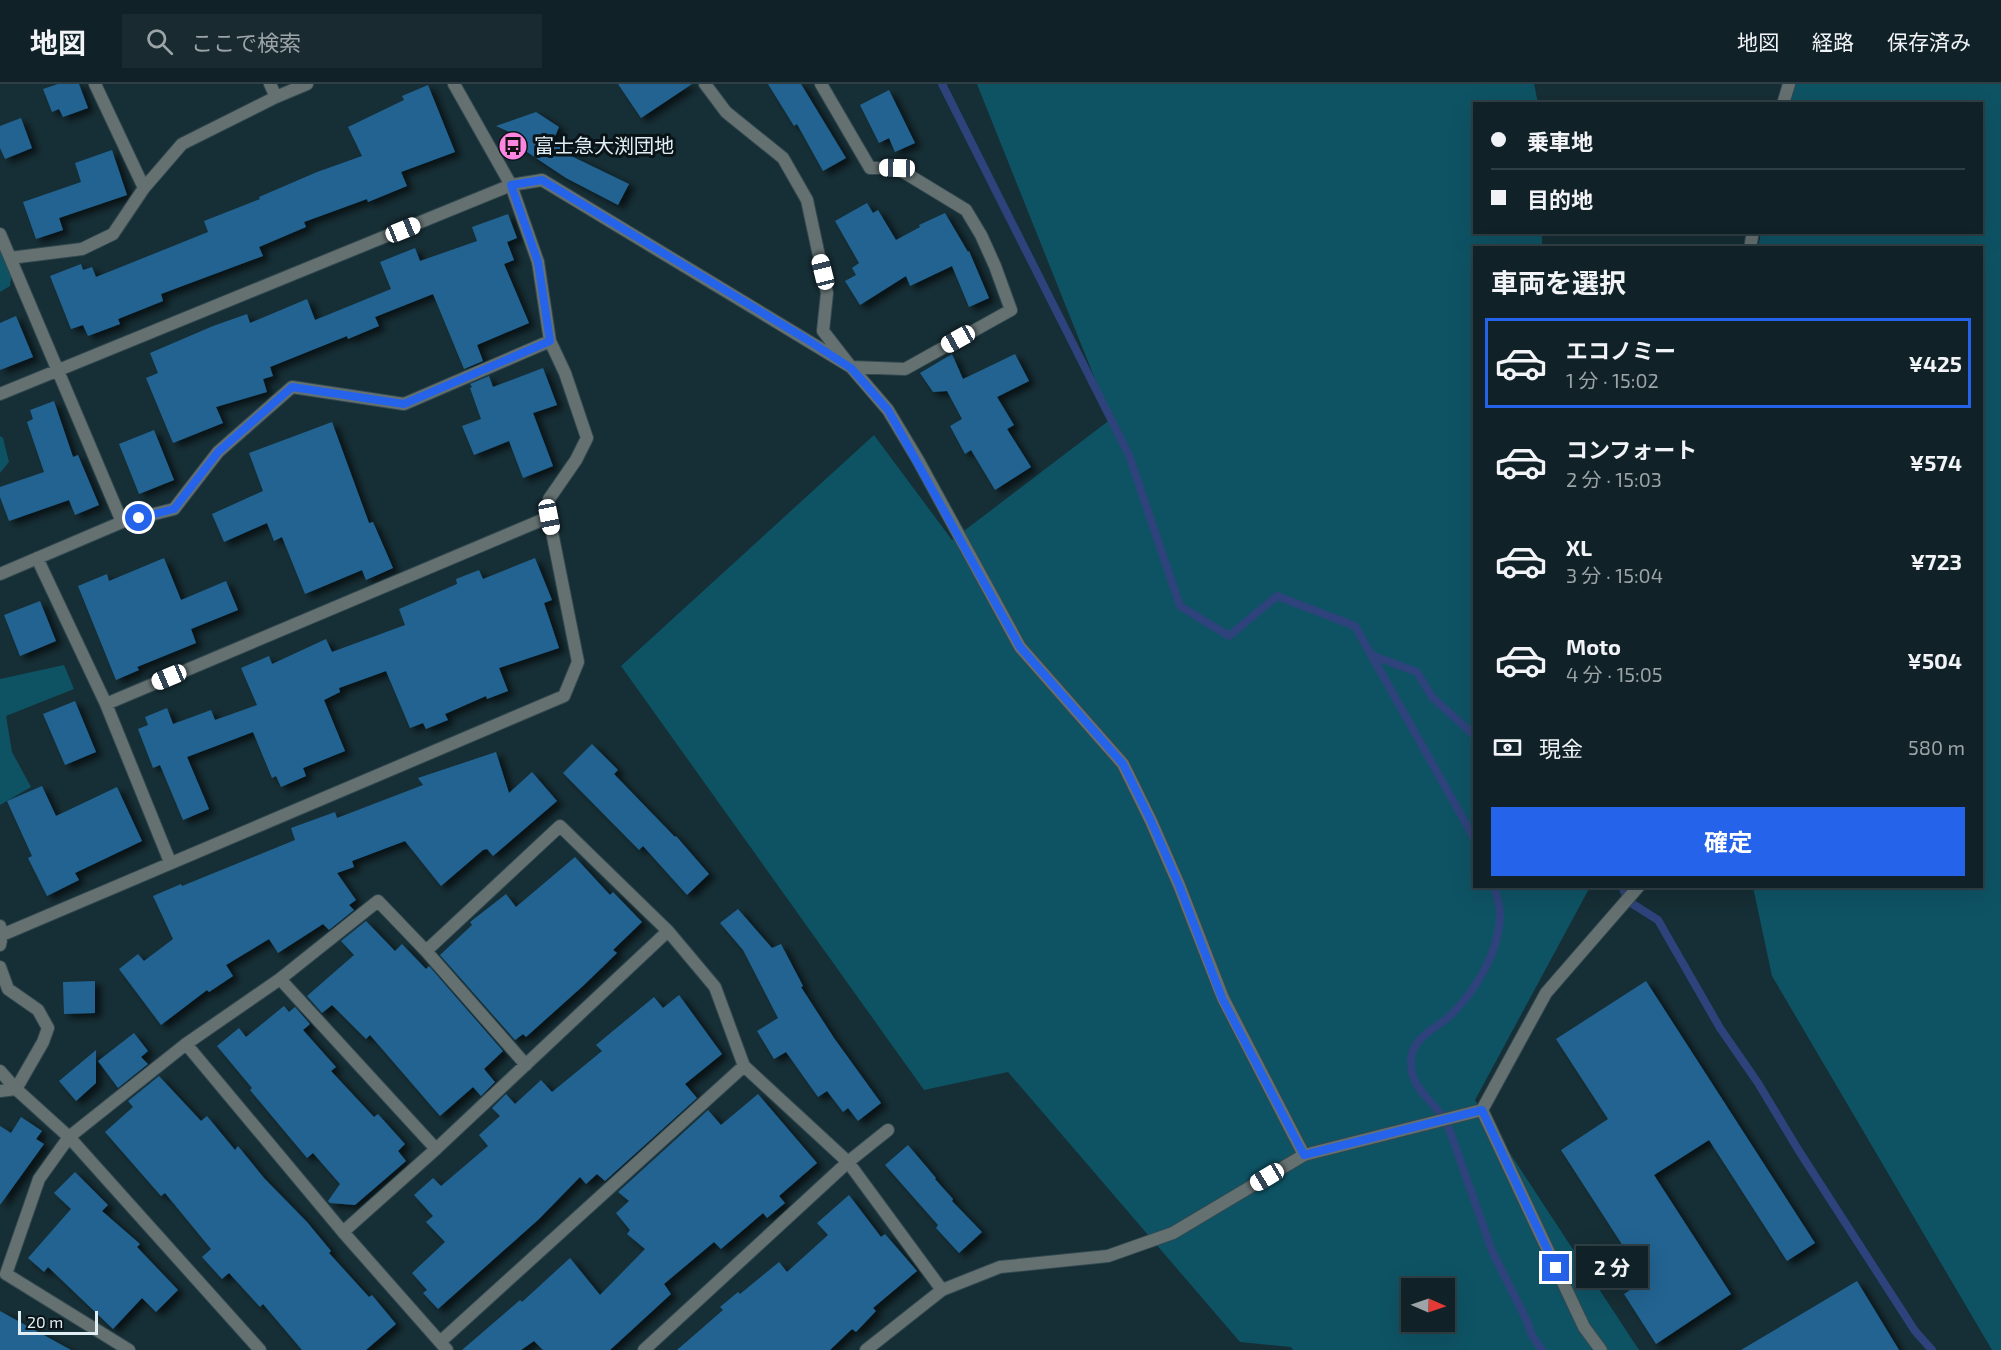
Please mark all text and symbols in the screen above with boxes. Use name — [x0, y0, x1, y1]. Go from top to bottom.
search box — [122, 14, 542, 68]
text: 地図 — [30, 25, 86, 59]
icon: search — [143, 25, 176, 58]
text: ここで検索 — [191, 29, 301, 55]
text: 地図 — [1737, 29, 1779, 54]
text: 経路 — [1812, 29, 1854, 54]
text: 保存済み — [1887, 29, 1971, 54]
text: 乗車地 — [1527, 128, 1593, 154]
bus stop icon: 富士急大渕団地 — [497, 130, 529, 162]
place label: 富士急大渕団地 — [534, 133, 674, 157]
car — [879, 159, 915, 177]
text: 目的地 — [1527, 186, 1593, 212]
car — [383, 215, 423, 245]
car — [810, 252, 836, 292]
text: 車両を選択 — [1491, 266, 1626, 298]
car — [938, 322, 978, 356]
icon: car — [1494, 336, 1548, 390]
text: エコノミー — [1566, 337, 1676, 363]
text: ¥425 — [1908, 350, 1962, 376]
text: 1 分 · 15:02 — [1566, 368, 1659, 392]
icon: car — [1494, 435, 1548, 489]
text: コンフォート — [1566, 436, 1697, 462]
text: ¥574 — [1910, 449, 1962, 475]
text: 2 分 · 15:03 — [1566, 467, 1662, 491]
car — [537, 498, 561, 536]
route start — [125, 504, 152, 531]
icon: car — [1494, 534, 1548, 588]
text: XL — [1566, 534, 1592, 560]
text: ¥723 — [1911, 548, 1962, 574]
text: 3 分 · 15:04 — [1566, 563, 1663, 587]
icon: car — [1494, 633, 1548, 687]
text: Moto — [1566, 633, 1621, 659]
text: ¥504 — [1907, 647, 1962, 673]
car — [149, 662, 189, 692]
text: 4 分 · 15:05 — [1566, 662, 1663, 686]
icon: cash — [1491, 731, 1524, 764]
text: 現金 — [1539, 735, 1583, 761]
text: 580 m — [1908, 735, 1965, 759]
button: 確定 — [1491, 807, 1965, 876]
car — [1247, 1160, 1287, 1194]
callout: 2 分 — [1577, 1247, 1649, 1289]
route end — [1542, 1254, 1569, 1281]
text: 2 分 — [1594, 1255, 1630, 1279]
north arrow — [1401, 1278, 1455, 1332]
map controls — [1401, 1278, 1455, 1332]
scale bar — [18, 1308, 98, 1336]
text: 20 m — [27, 1312, 63, 1331]

